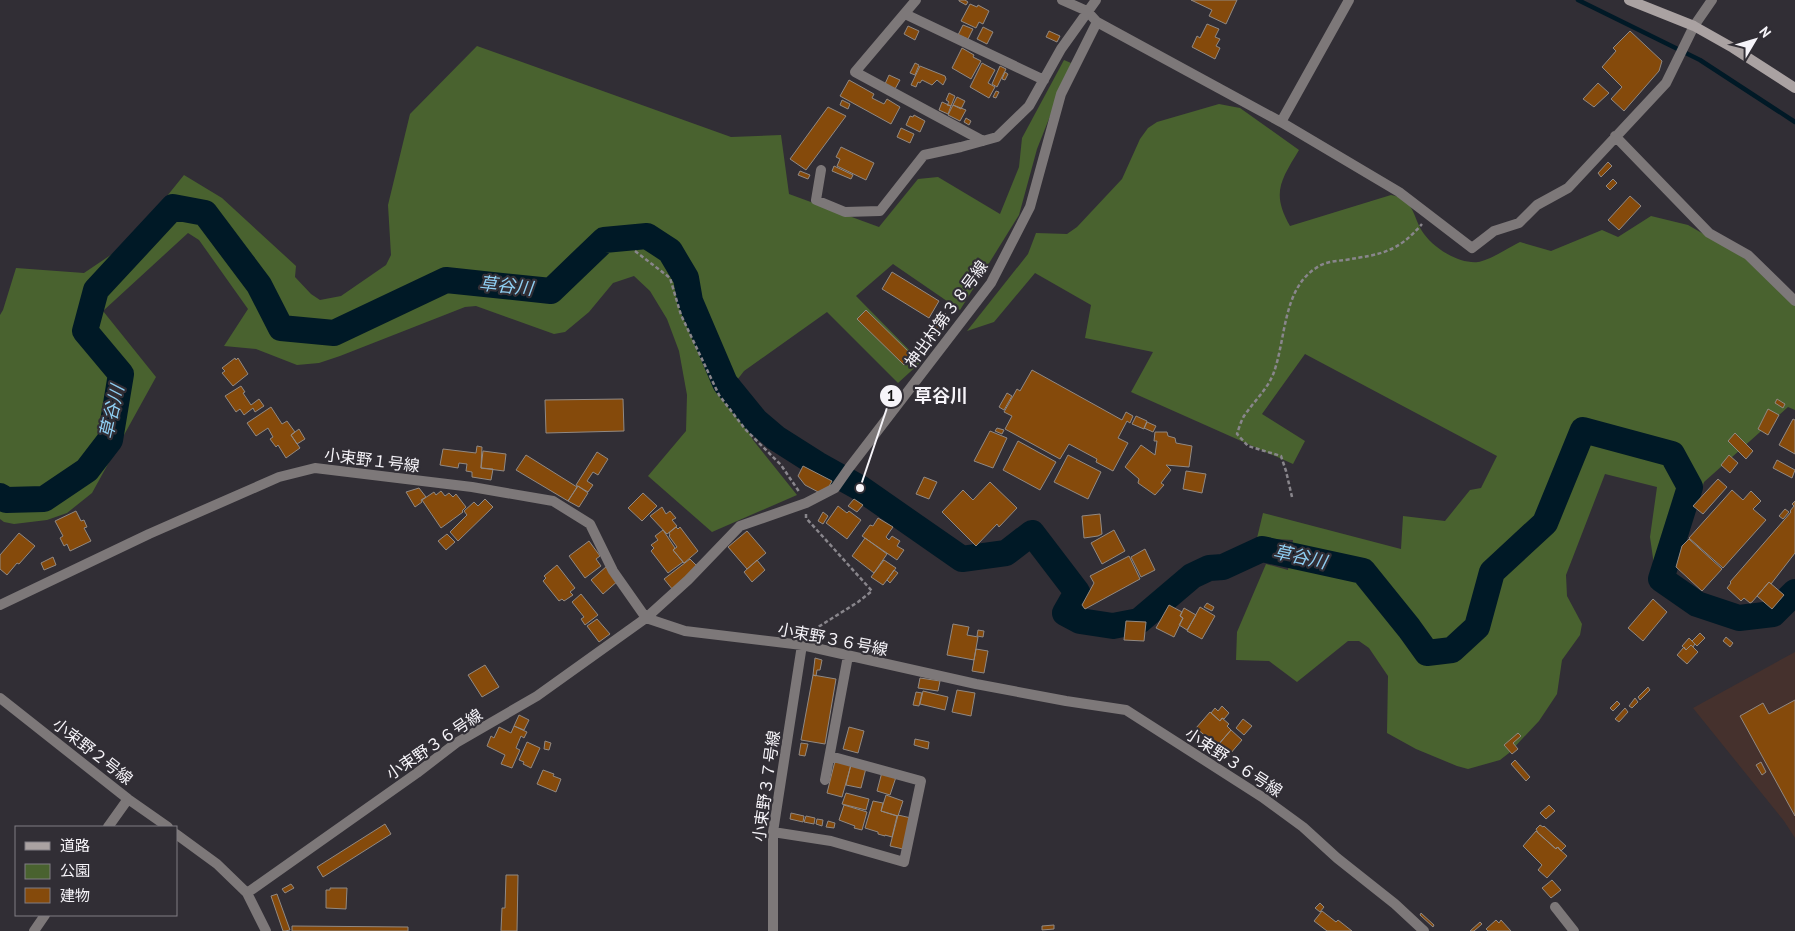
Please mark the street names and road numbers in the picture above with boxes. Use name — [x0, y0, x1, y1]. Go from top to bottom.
street label: 神出村第３８号線 — [900, 256, 992, 372]
street label: 小束野１号線 — [323, 444, 421, 476]
street label: 小束野３６号線 — [776, 618, 890, 660]
street label: 小束野３６号線 — [382, 704, 486, 784]
street label: 小束野２号線 — [49, 714, 137, 788]
street label: 小束野３６号線 — [1182, 723, 1286, 801]
street label: 小束野３７号線 — [748, 729, 784, 843]

